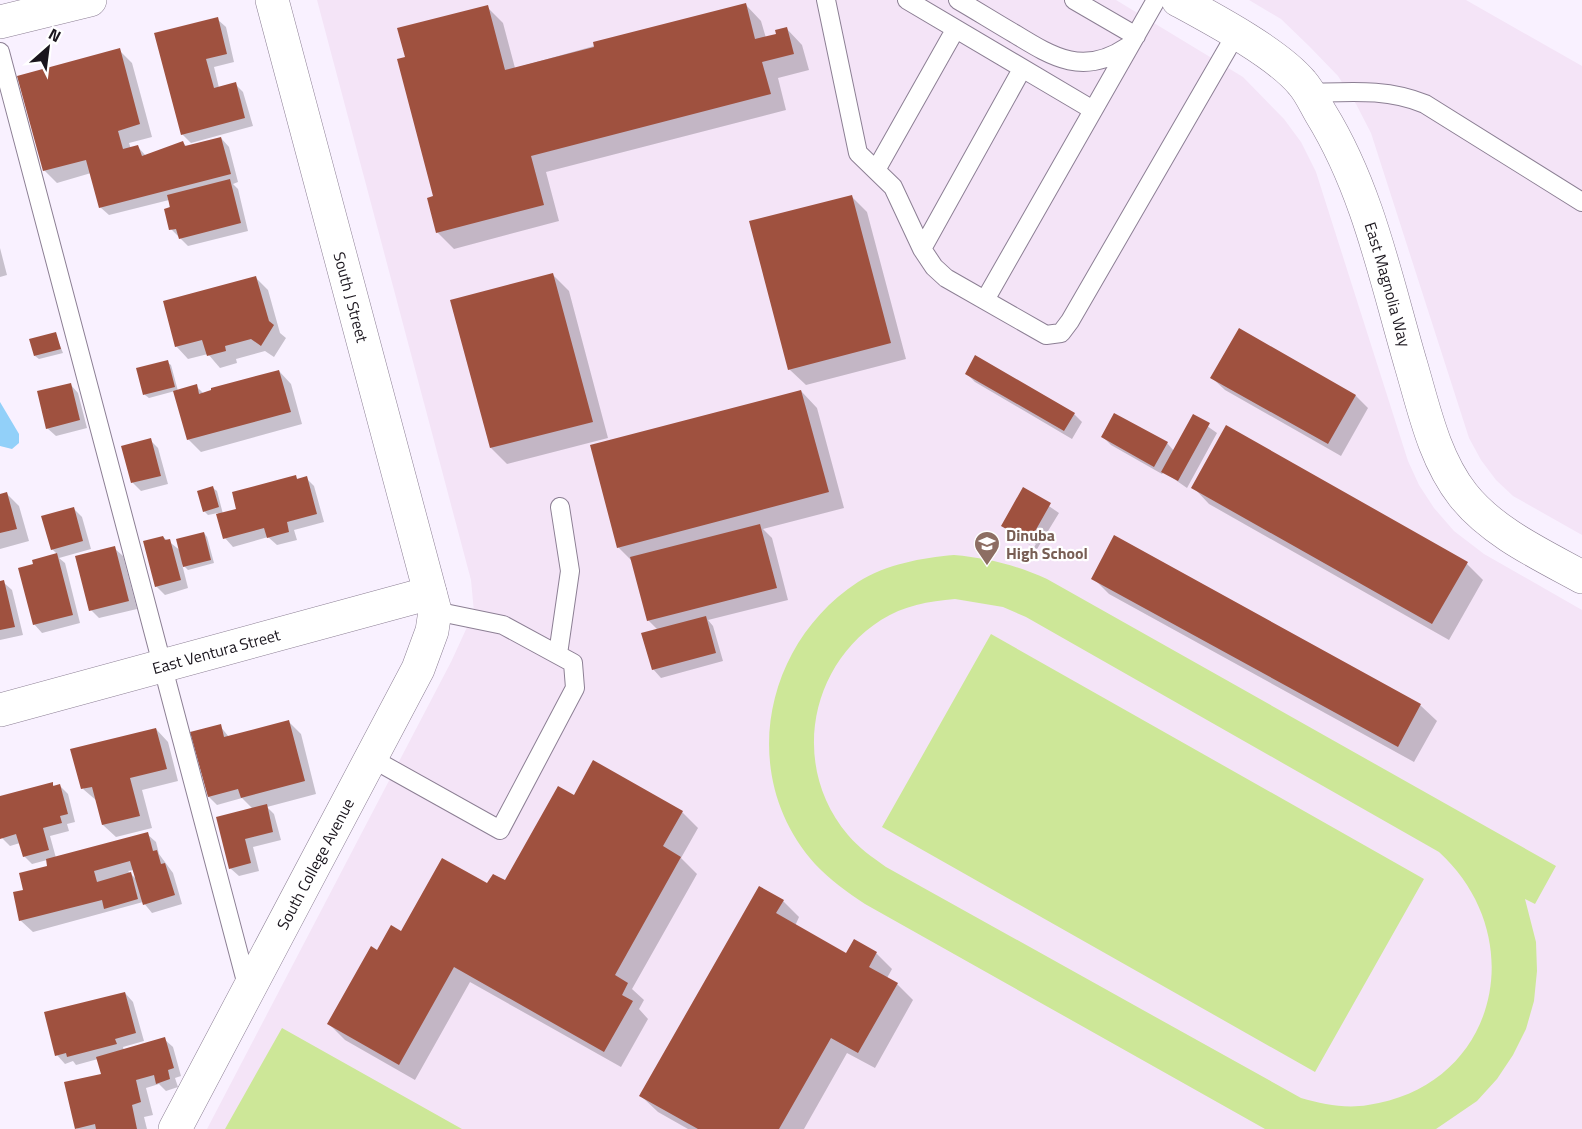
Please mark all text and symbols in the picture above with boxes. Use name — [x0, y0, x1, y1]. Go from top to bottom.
north arrow — [18, 18, 78, 78]
text: N — [45, 22, 66, 48]
street label: East Magnolia Way — [1358, 219, 1417, 350]
street label: South J Street — [327, 249, 375, 345]
place label: Dinuba High School — [1006, 523, 1088, 565]
school or university icon: Dinuba High School — [972, 529, 1002, 567]
street label: East Ventura Street — [150, 622, 283, 680]
street label: South College Avenue — [270, 794, 360, 934]

